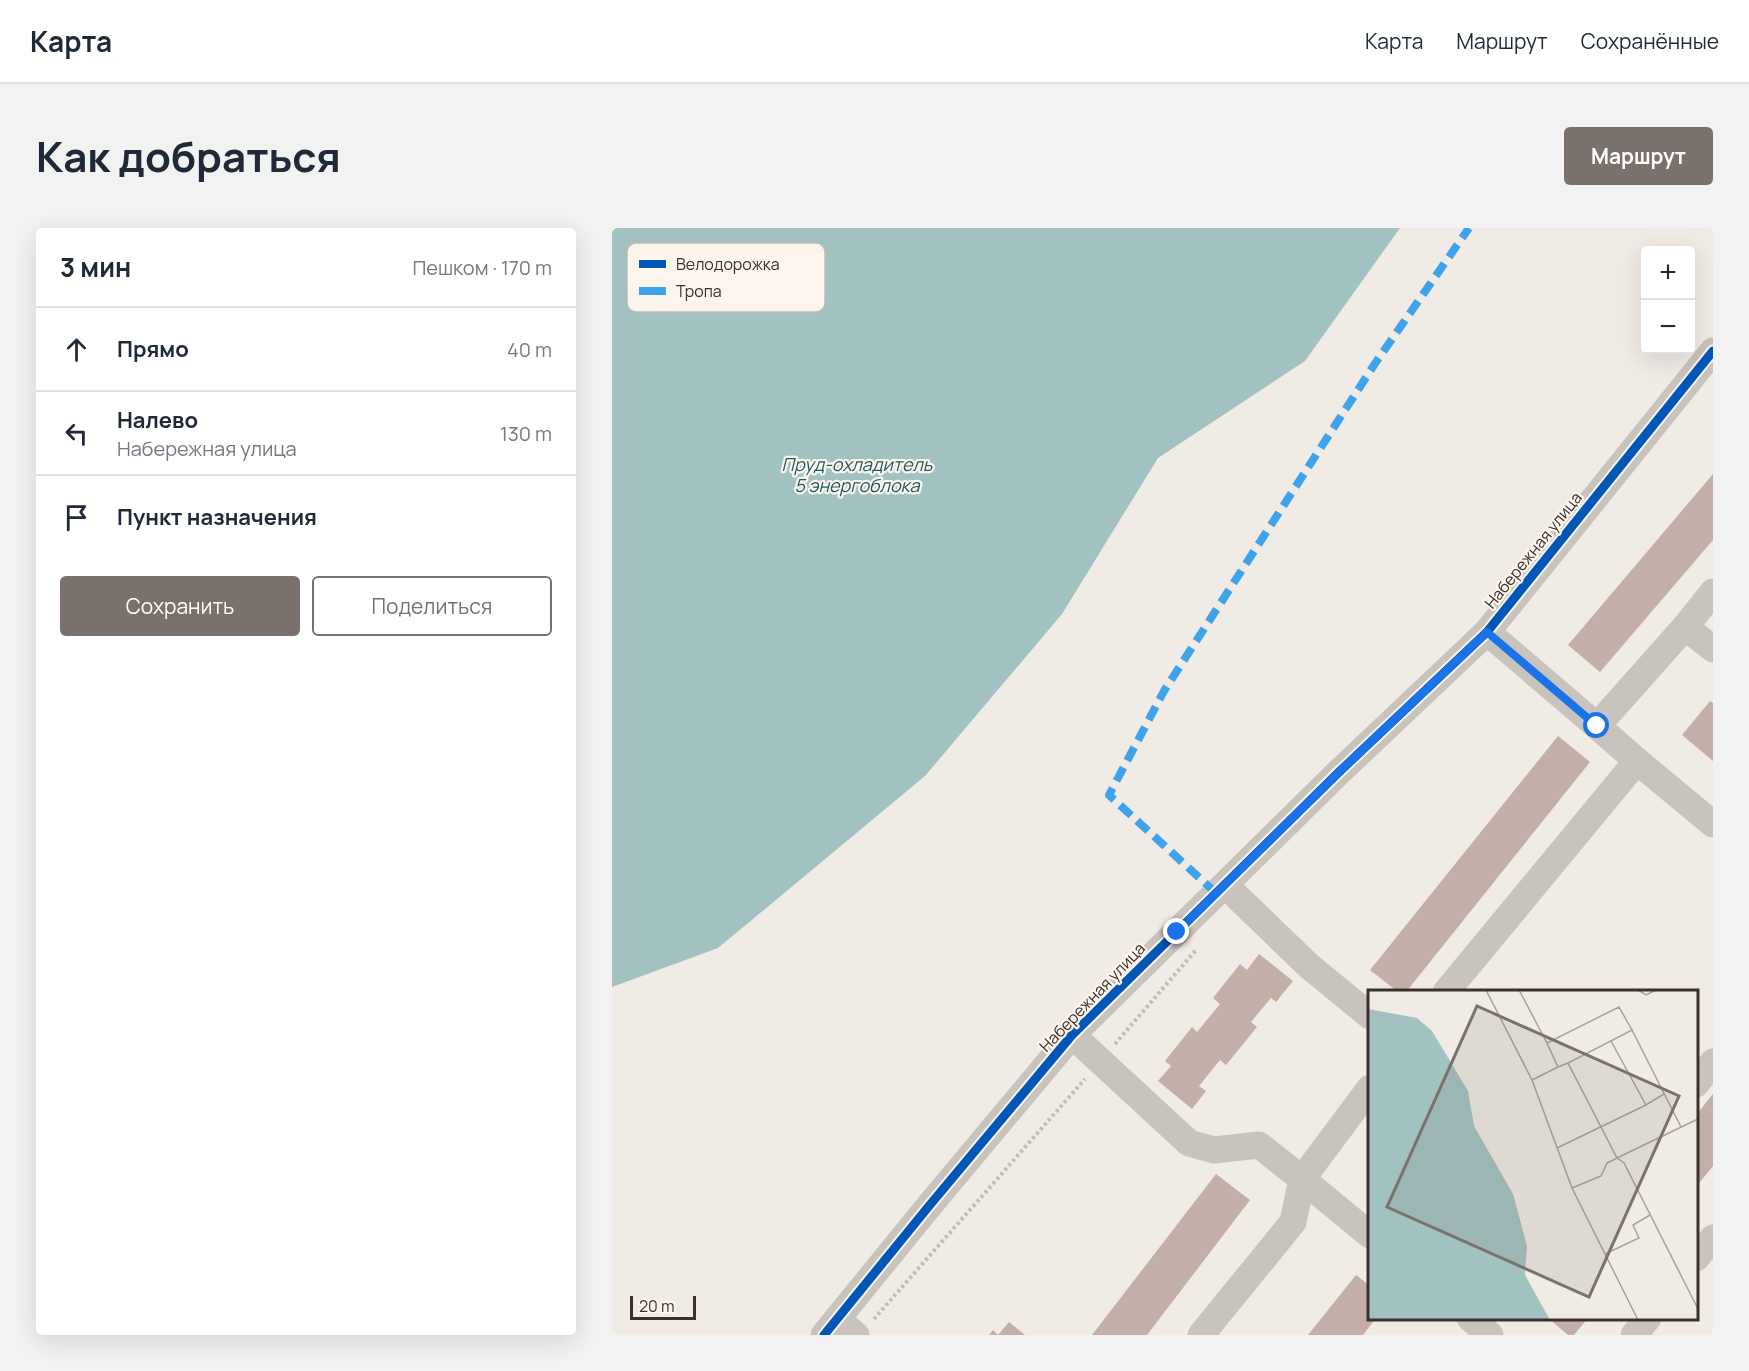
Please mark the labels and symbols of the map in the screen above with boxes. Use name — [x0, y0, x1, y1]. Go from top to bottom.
legend — [627, 243, 825, 312]
text: Велодорожка — [676, 253, 780, 275]
text: Тропа — [676, 280, 722, 302]
water label: Пруд-охладитель 5 энергоблока — [782, 452, 933, 497]
street label: Набережная улица — [1479, 487, 1587, 613]
route start — [1583, 712, 1609, 738]
route end — [1163, 918, 1189, 944]
street label: Набережная улица — [1034, 938, 1150, 1056]
inset map — [1368, 990, 1698, 1320]
scale bar — [630, 1293, 696, 1320]

